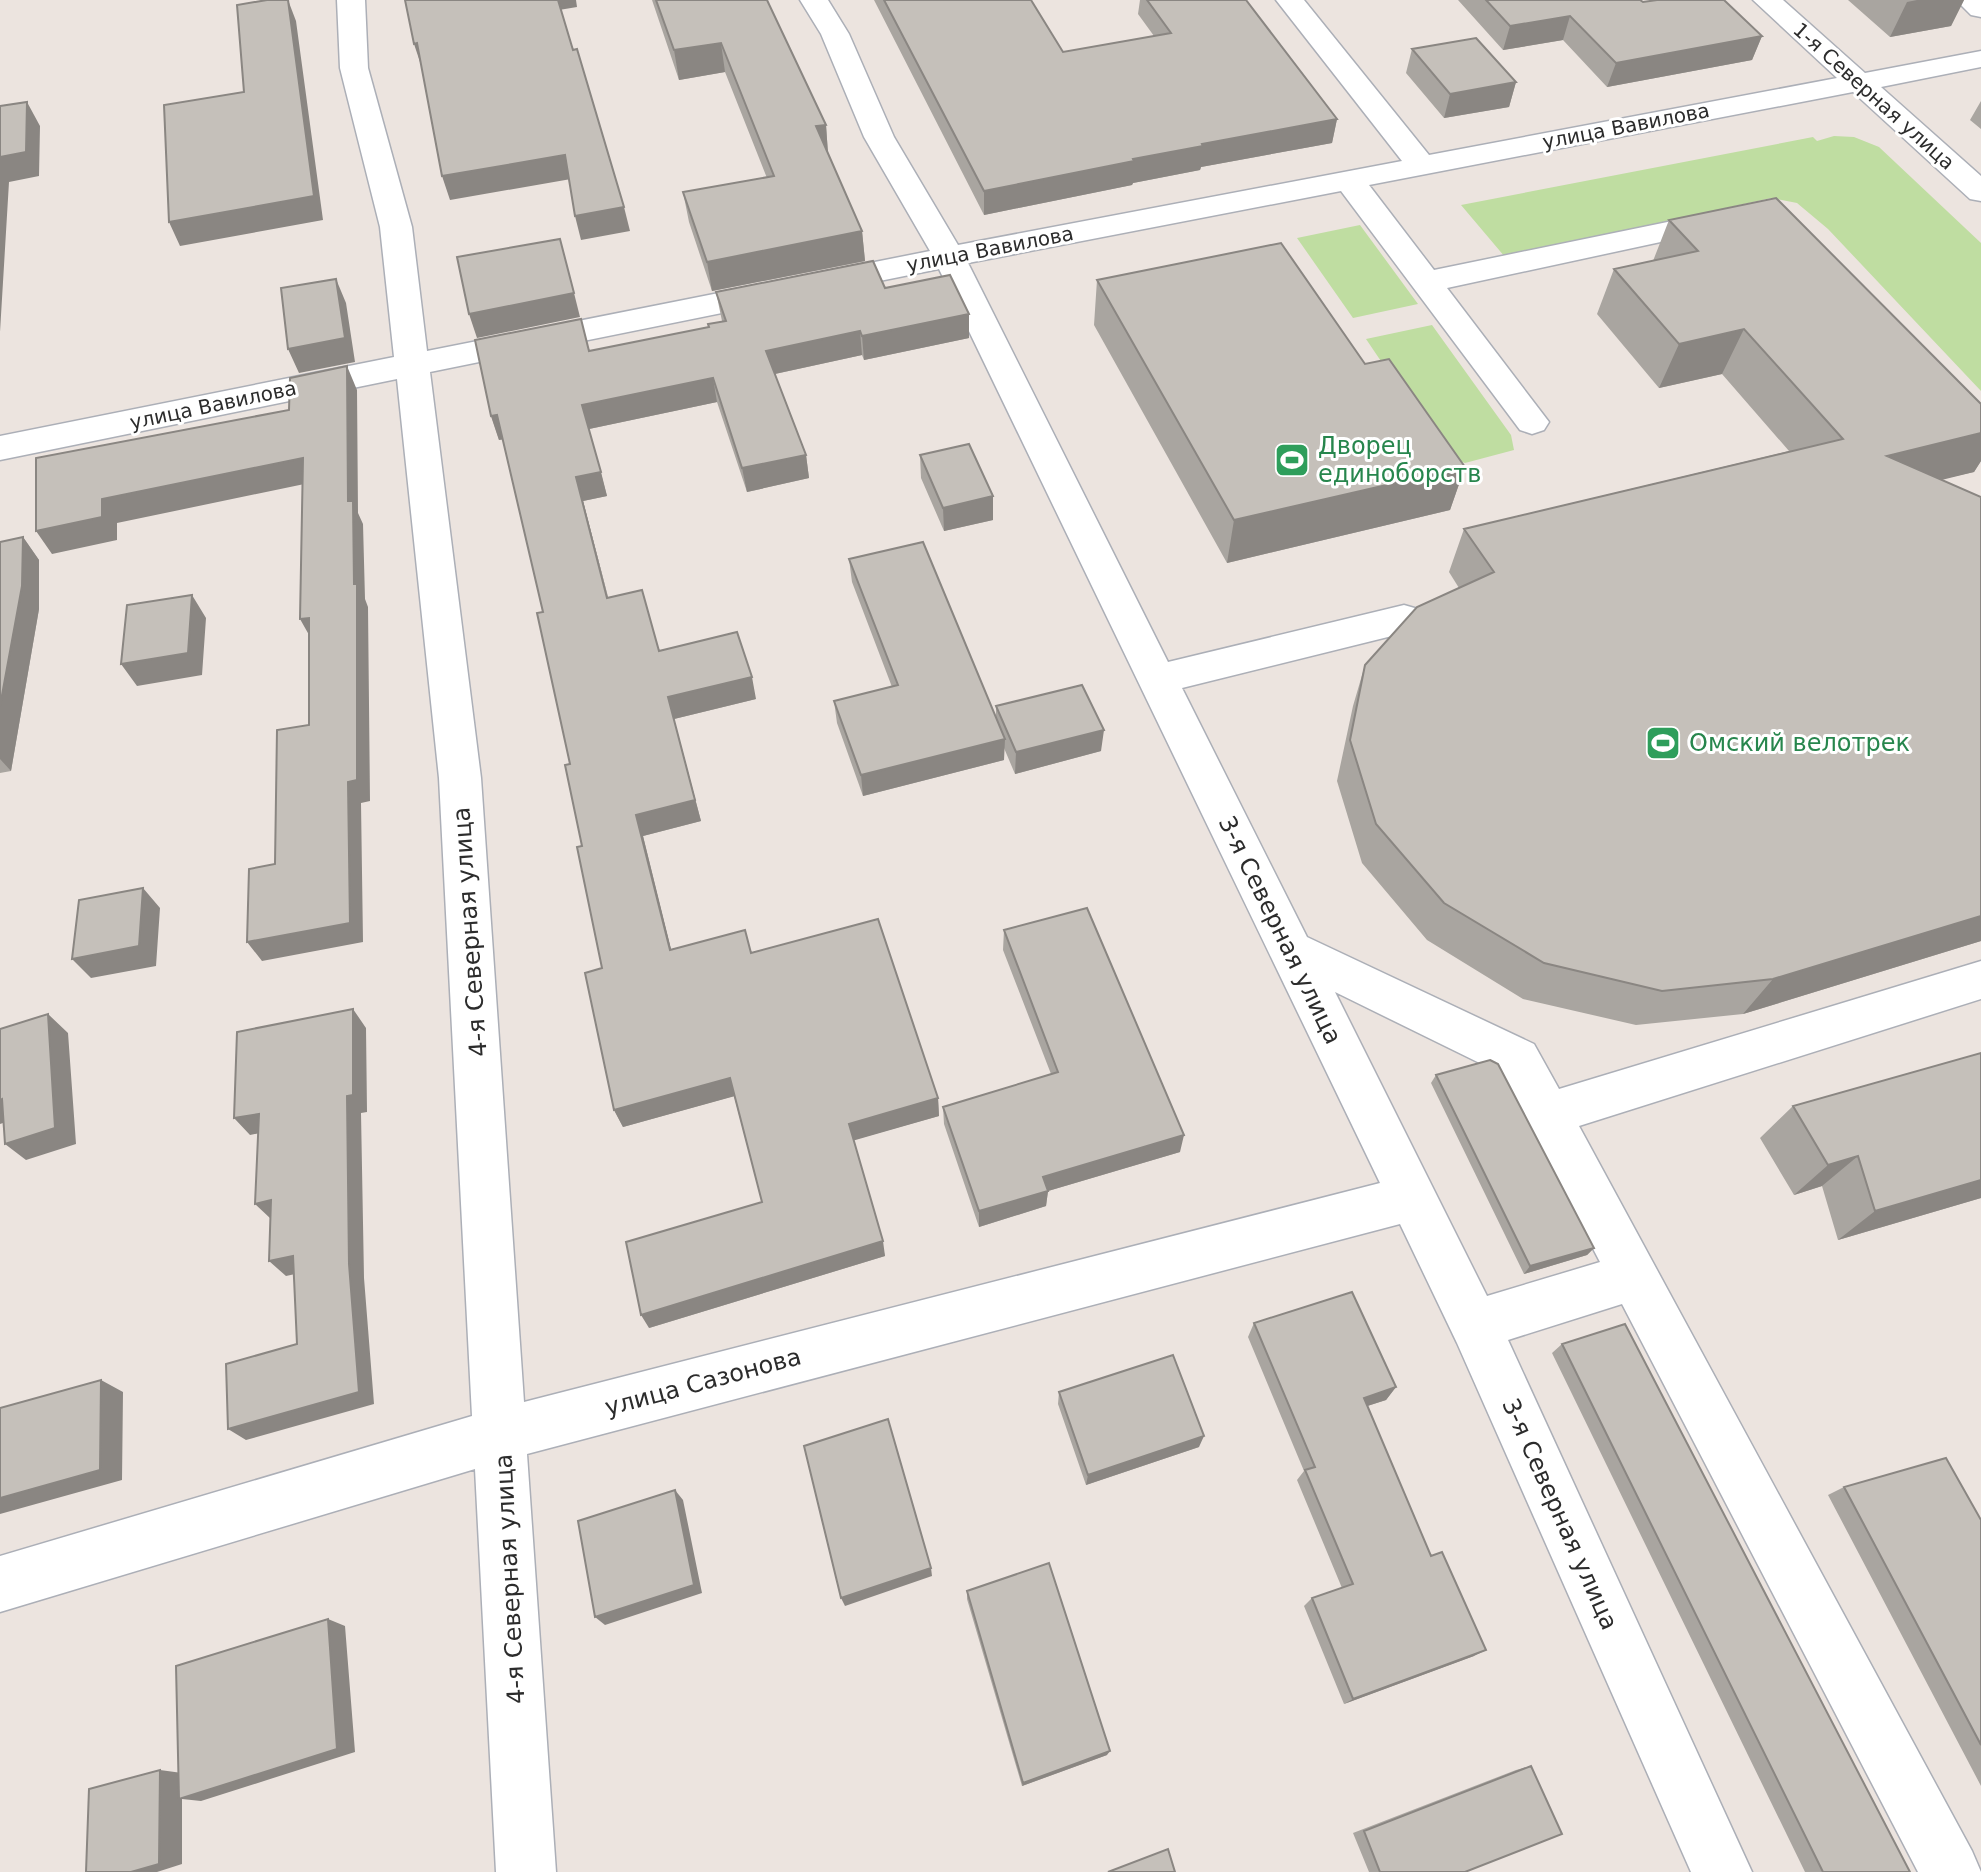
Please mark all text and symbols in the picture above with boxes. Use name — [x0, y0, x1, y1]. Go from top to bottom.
street label: 1-я Северная улица — [1788, 17, 1960, 175]
street label: улица Вавилова — [1540, 98, 1712, 154]
street label: улица Вавилова — [904, 221, 1076, 277]
street label: улица Вавилова — [128, 376, 298, 434]
place label: Дворец единоборств — [1318, 432, 1481, 488]
sports icon: Дворец единоборств — [1273, 441, 1311, 479]
sports icon: Омский велотрек — [1644, 724, 1682, 762]
place label: Омский велотрек — [1689, 729, 1910, 757]
street label: 4-я Северная улица — [447, 806, 493, 1058]
street label: 3-я Северная улица — [1213, 811, 1347, 1049]
street label: улица Сазонова — [602, 1342, 804, 1422]
street label: 3-я Северная улица — [1496, 1394, 1624, 1634]
street label: 4-я Северная улица — [489, 1453, 531, 1705]

